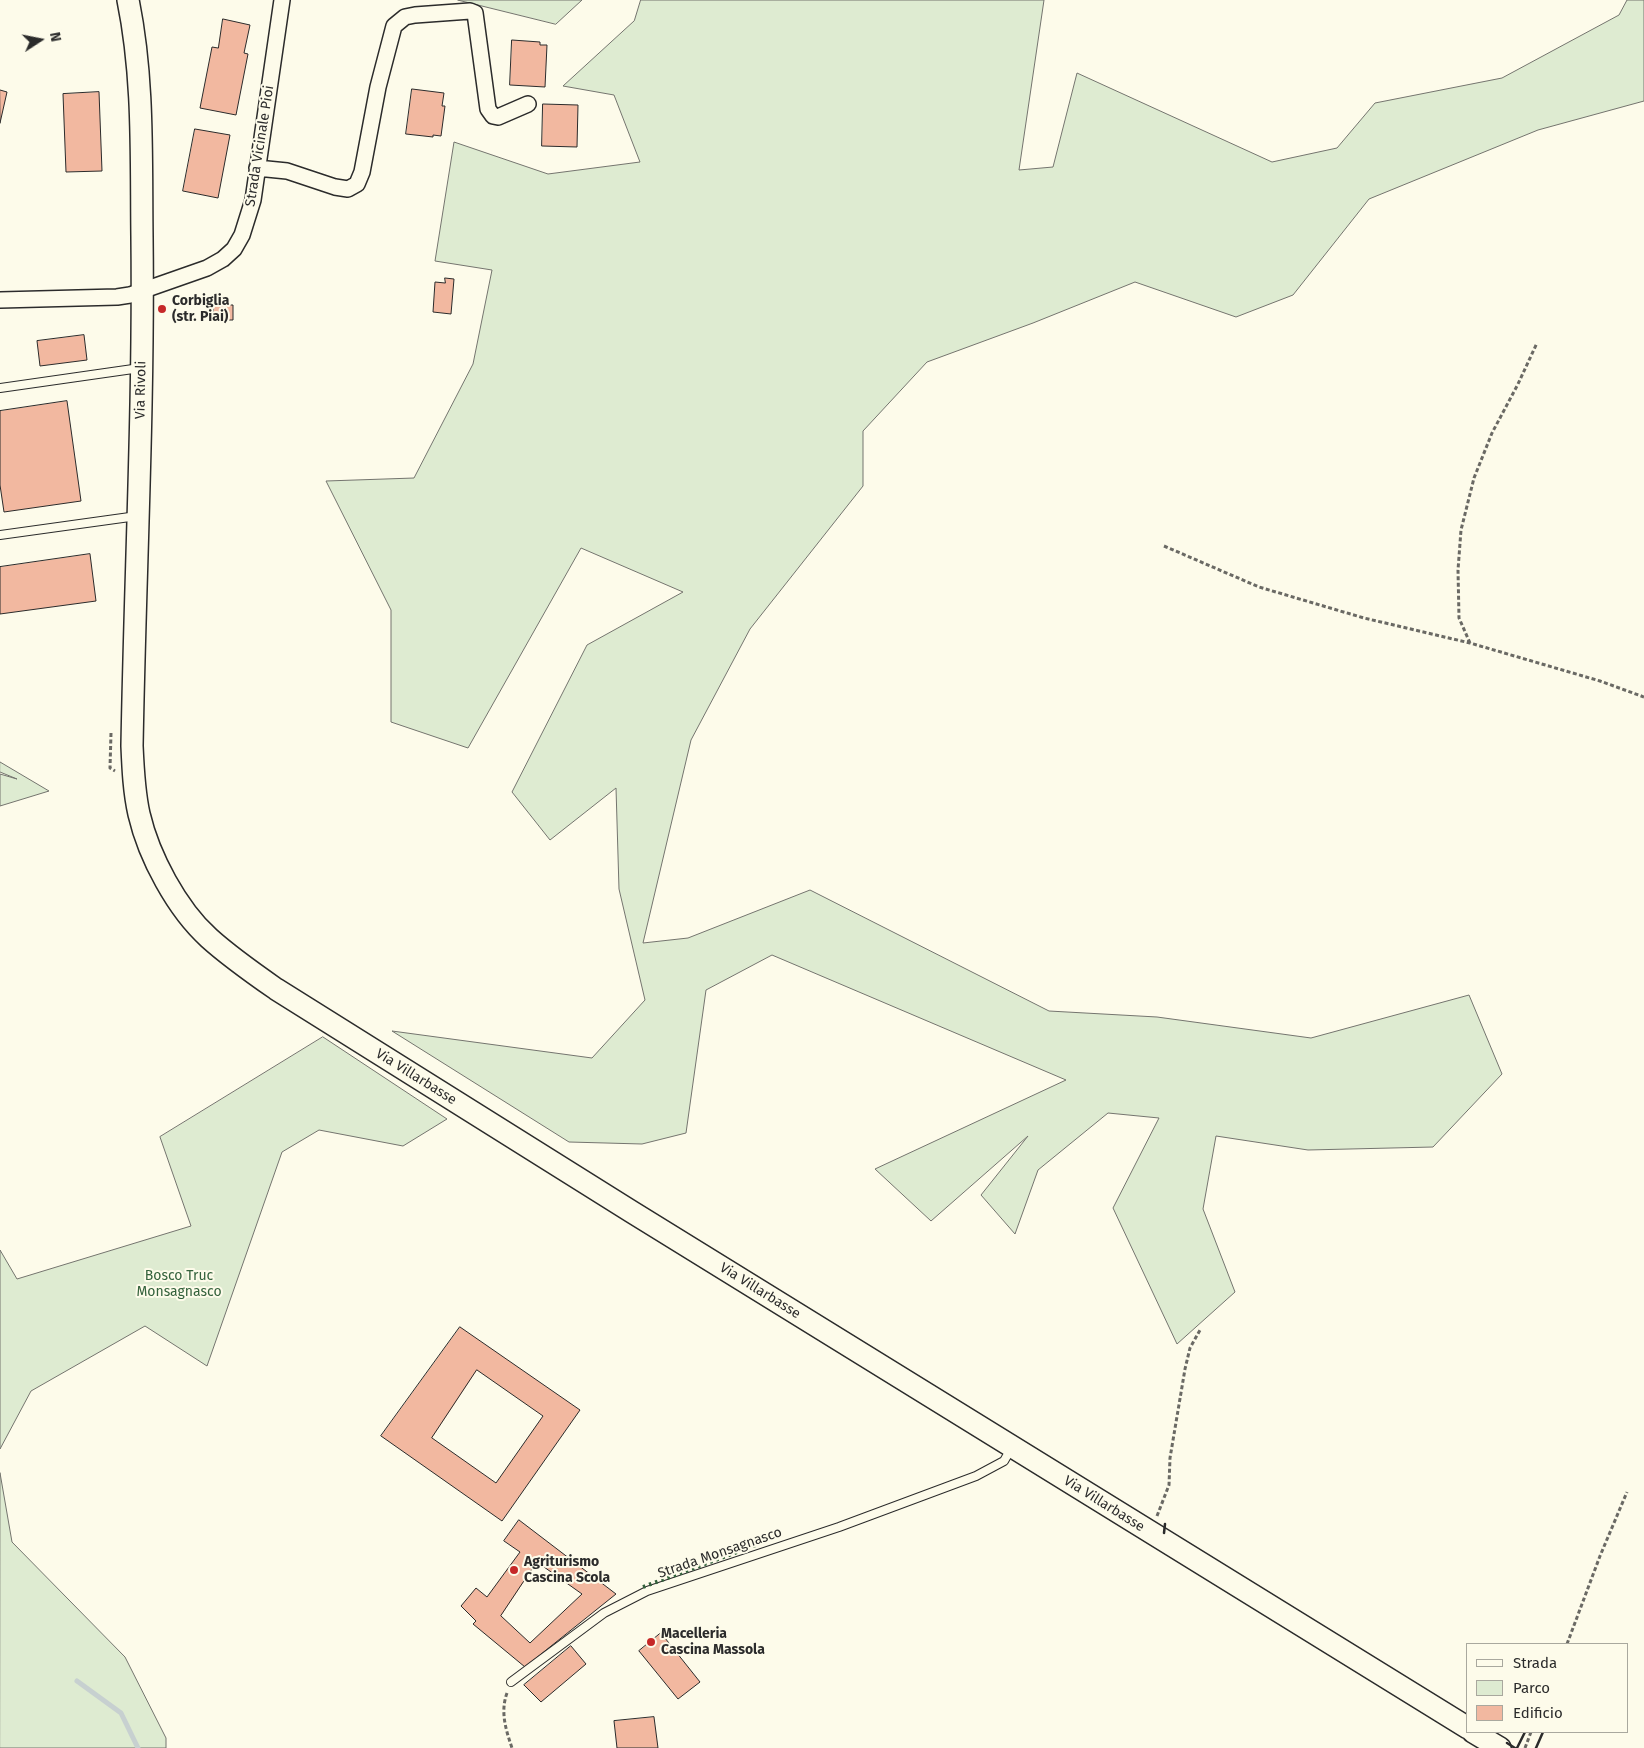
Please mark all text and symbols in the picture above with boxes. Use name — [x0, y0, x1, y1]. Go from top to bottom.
north arrow — [15, 15, 65, 65]
text: N — [46, 31, 64, 43]
street label: Strada Vicinale Pioi — [242, 84, 278, 208]
place label: Corbiglia (str. Piai) — [172, 293, 229, 326]
marker: Corbiglia (str. Piai) — [156, 303, 168, 315]
street label: Via Rivoli — [132, 361, 150, 419]
street label: Via Villarbasse — [372, 1045, 460, 1109]
street label: Via Villarbasse — [716, 1259, 804, 1323]
park label: Bosco Truc Monsagnasco — [136, 1268, 222, 1300]
street label: Via Villarbasse — [1060, 1472, 1148, 1536]
street label: Strada Monsagnasco — [656, 1524, 784, 1582]
place label: Agriturismo Cascina Scola — [524, 1554, 610, 1586]
marker: Agriturismo Cascina Scola — [508, 1564, 520, 1576]
place label: Macelleria Cascina Massola — [661, 1626, 765, 1658]
marker: Macelleria Cascina Massola — [645, 1636, 657, 1648]
legend — [1466, 1643, 1629, 1733]
text: Strada — [1513, 1654, 1557, 1672]
text: Parco — [1513, 1679, 1550, 1697]
text: Edificio — [1513, 1704, 1563, 1722]

